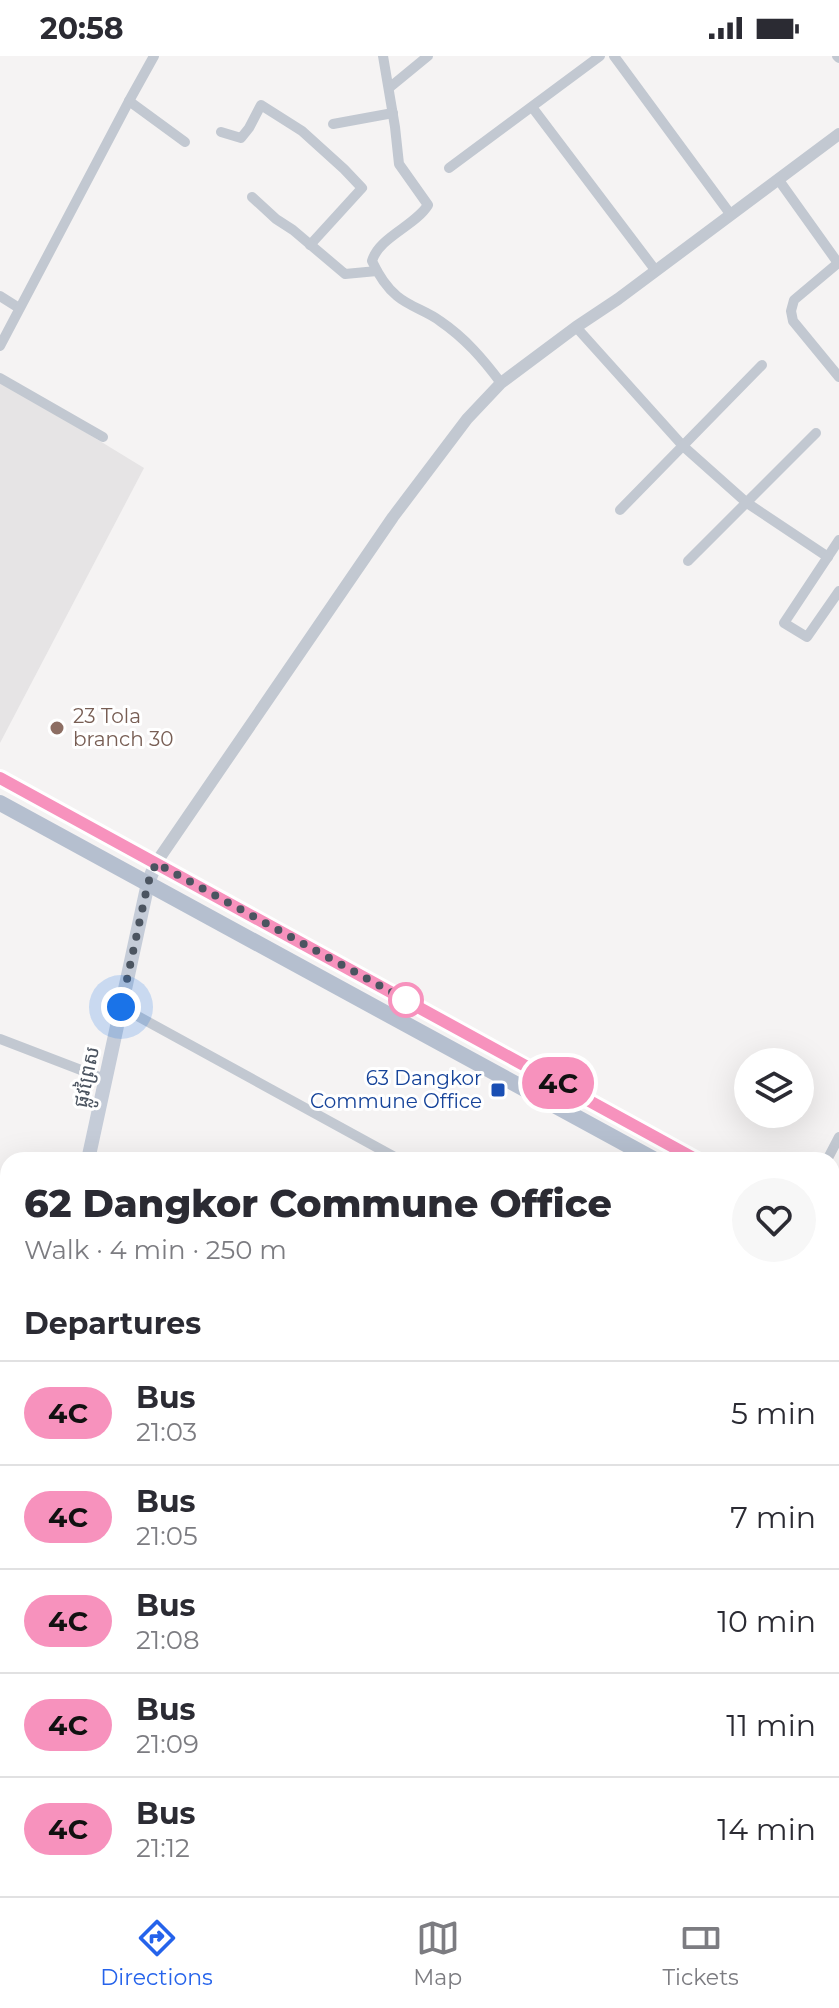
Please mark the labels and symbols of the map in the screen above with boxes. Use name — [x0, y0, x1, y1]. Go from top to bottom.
place label: 23 Tola branch 30 — [73, 704, 173, 751]
marker: 23 Tola branch 30 — [48, 719, 66, 737]
unlabelled marker — [389, 983, 423, 1017]
your location — [101, 987, 141, 1027]
street label: ផ្លូវព្រៃស — [68, 1044, 111, 1111]
line badge: 4C — [522, 1057, 594, 1109]
place label: 63 Dangkor Commune Office — [310, 1066, 482, 1113]
marker: 63 Dangkor Commune Office — [489, 1081, 507, 1099]

